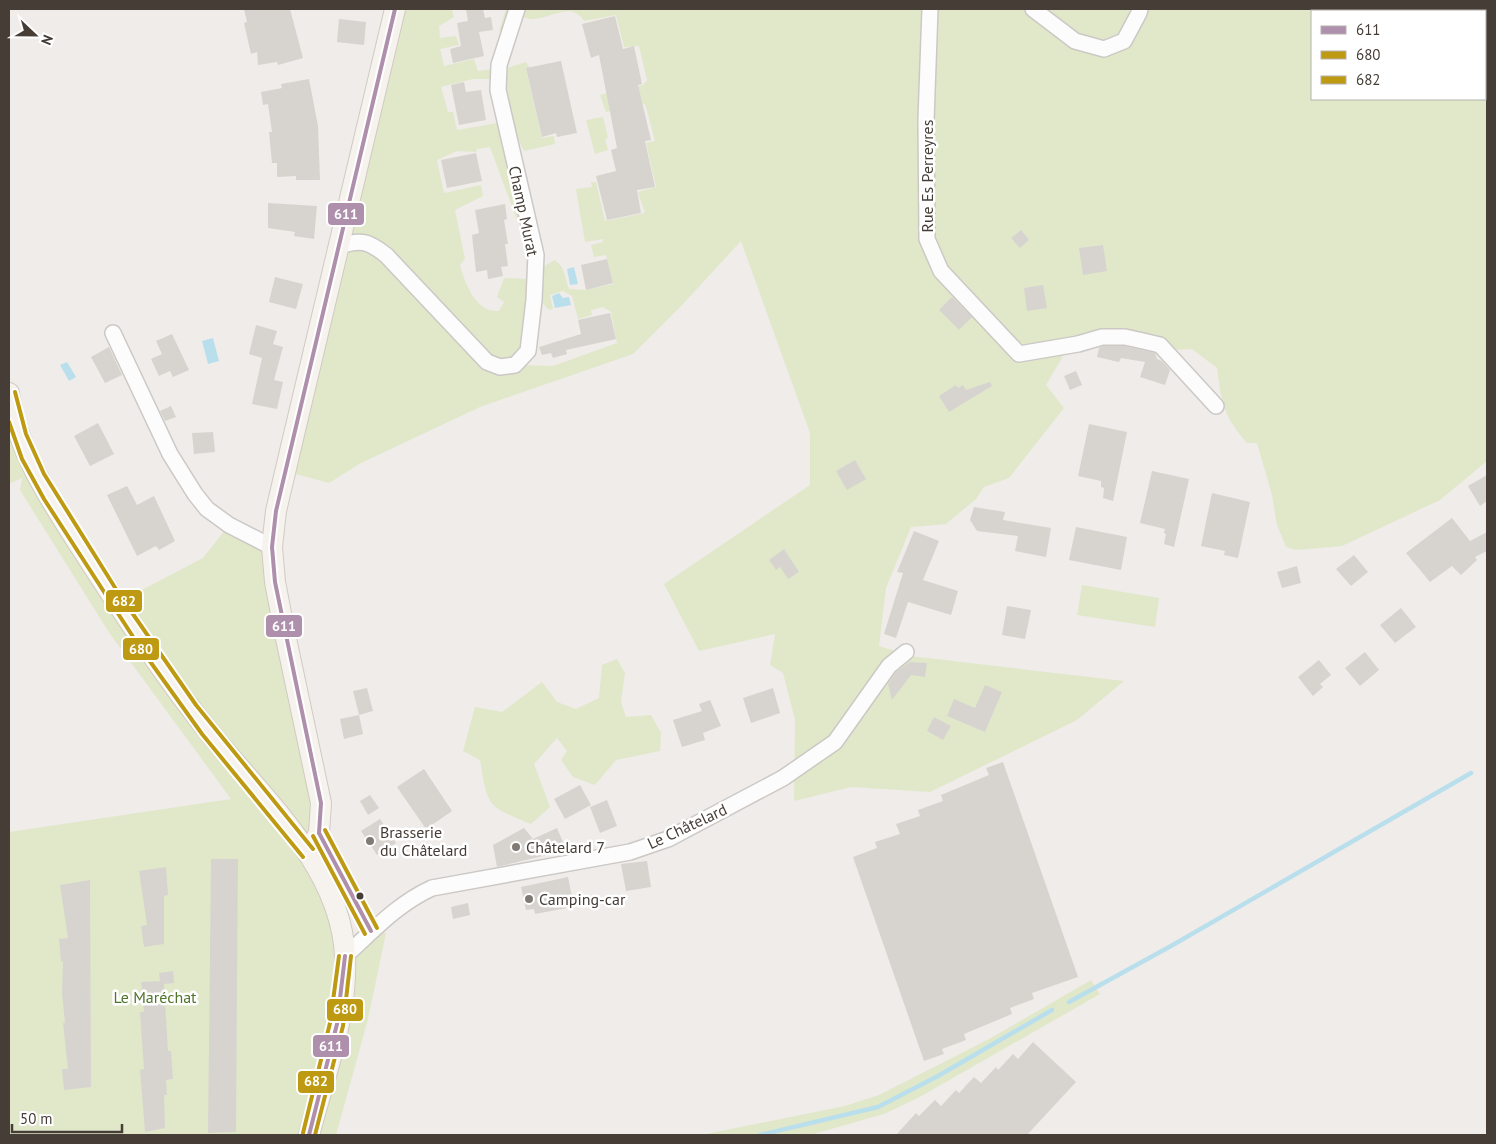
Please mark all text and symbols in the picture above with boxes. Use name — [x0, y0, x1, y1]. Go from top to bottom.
north arrow — [10, 10, 60, 60]
legend — [1311, 10, 1486, 100]
text: 611 — [1356, 20, 1381, 39]
text: N — [37, 32, 57, 48]
text: 680 — [1356, 45, 1381, 64]
text: 682 — [1356, 70, 1381, 89]
street label: Rue Es Perreyres — [917, 119, 937, 232]
street label: Champ Murat — [505, 164, 543, 259]
line badge: 611 — [327, 202, 365, 226]
text: 611 — [334, 205, 358, 223]
line badge: 682 — [105, 589, 143, 613]
text: 682 — [112, 592, 136, 610]
line badge: 611 — [265, 614, 303, 638]
text: 611 — [272, 617, 296, 635]
line badge: 680 — [122, 637, 160, 661]
text: 680 — [129, 640, 153, 658]
street label: Le Châtelard — [644, 799, 730, 853]
place label: Brasserie du Châtelard — [380, 822, 467, 860]
marker: Brasserie du Châtelard — [364, 835, 376, 847]
place label: Châtelard 7 — [526, 837, 605, 857]
marker: Châtelard 7 — [510, 841, 522, 853]
place label: Camping-car — [539, 889, 626, 909]
unlabelled marker — [355, 891, 365, 901]
marker: Camping-car — [523, 893, 535, 905]
park label: Le Maréchat — [113, 987, 197, 1007]
line badge: 680 — [326, 998, 364, 1022]
text: 680 — [333, 1000, 357, 1018]
line badge: 611 — [312, 1034, 350, 1058]
text: 611 — [319, 1037, 343, 1055]
line badge: 682 — [297, 1070, 335, 1094]
text: 682 — [304, 1072, 328, 1090]
scale bar — [12, 1102, 122, 1134]
text: 50 m — [20, 1109, 53, 1128]

